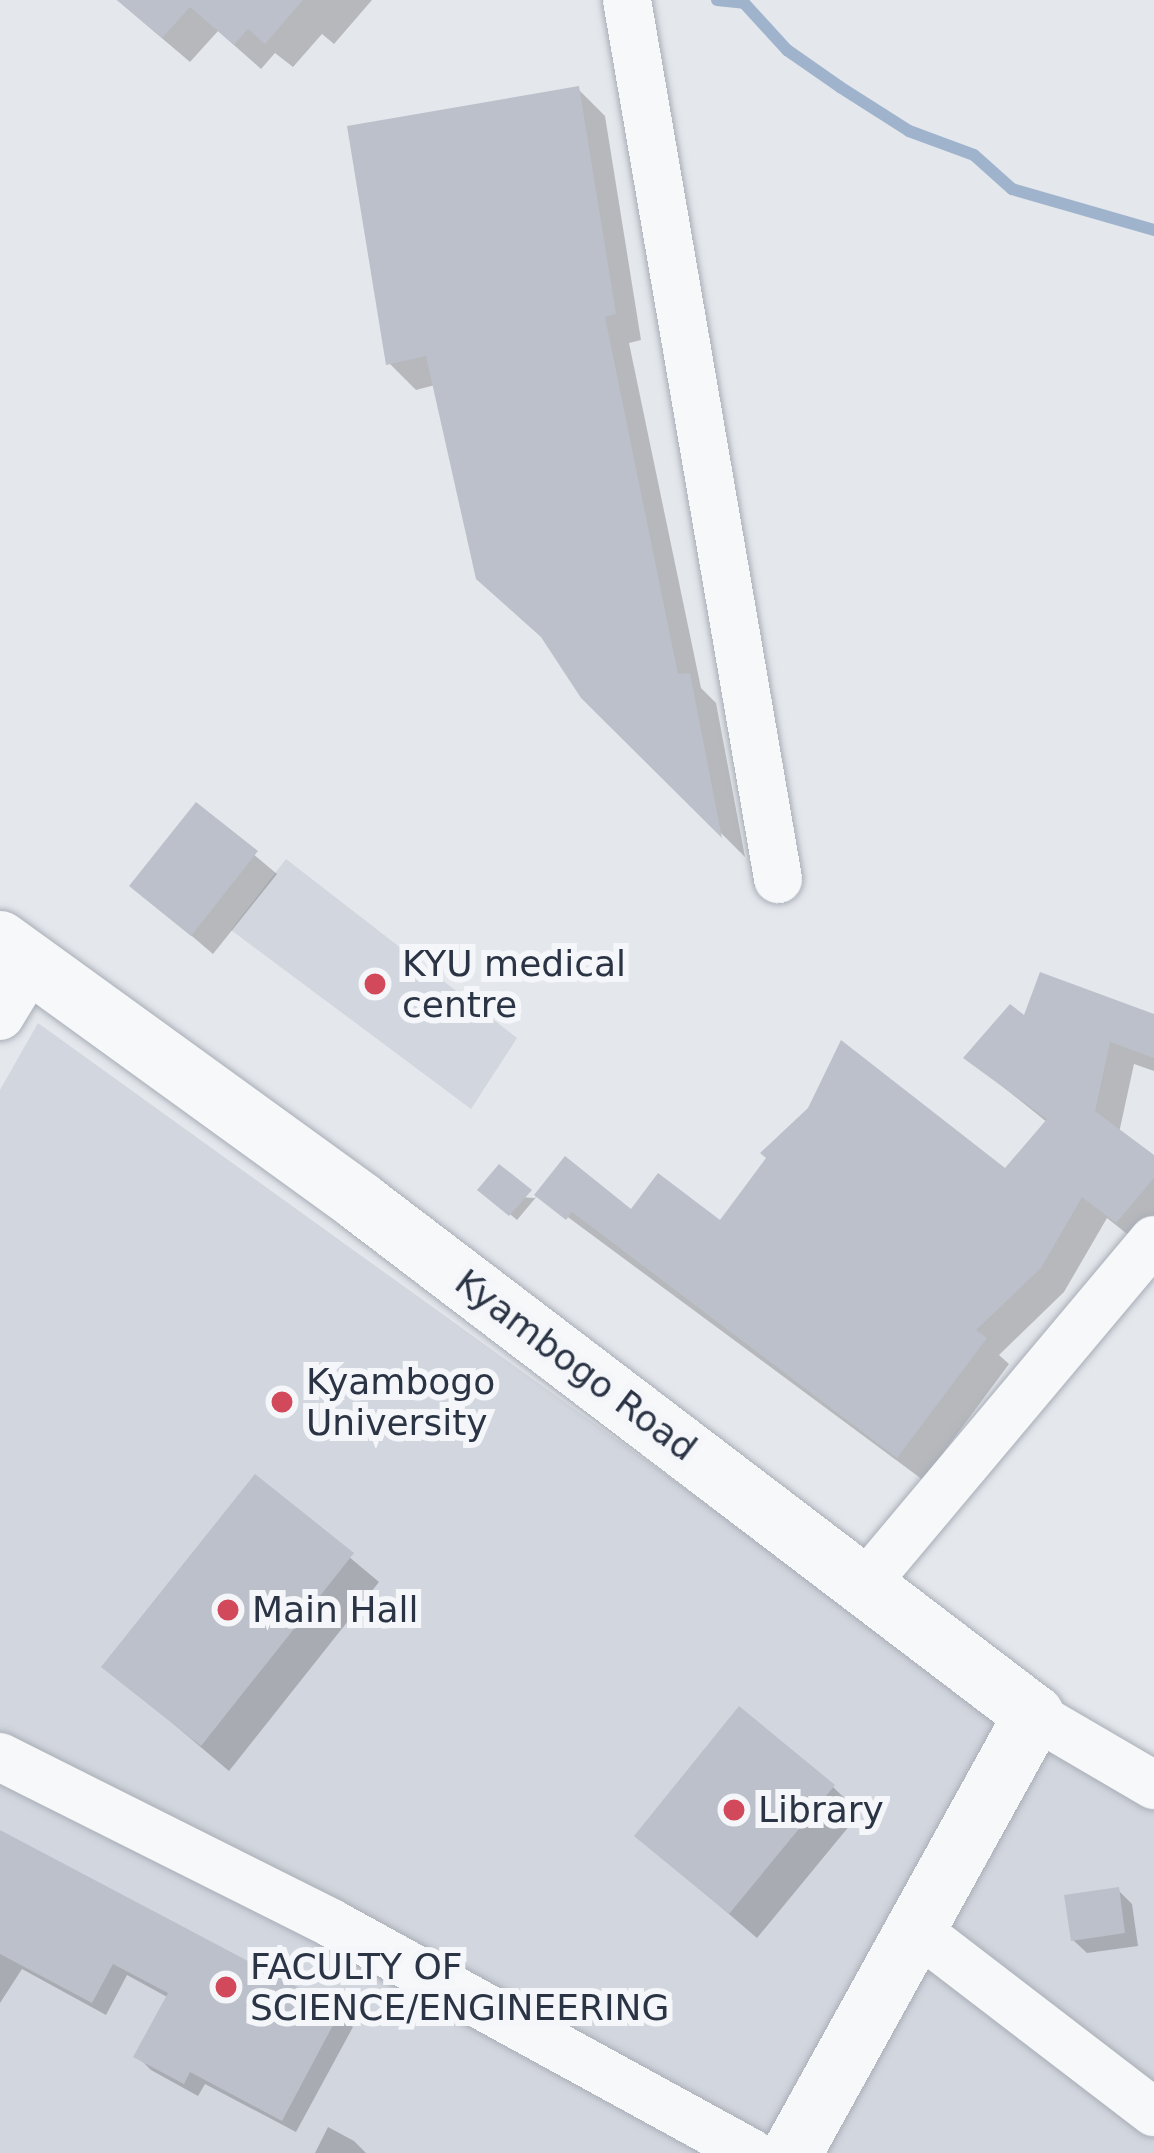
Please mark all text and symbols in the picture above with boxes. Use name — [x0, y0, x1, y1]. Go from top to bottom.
place label: KYU medical centre — [402, 941, 626, 1026]
marker: KYU medical centre — [359, 968, 391, 1000]
street label: Kyambogo Road — [447, 1260, 705, 1470]
place label: Kyambogo University — [306, 1359, 495, 1444]
marker: Kyambogo University — [269, 1389, 295, 1415]
place label: Main Hall — [252, 1588, 419, 1632]
marker: Main Hall — [215, 1597, 241, 1623]
place label: Library — [758, 1788, 884, 1832]
marker: Library — [721, 1797, 747, 1823]
place label: FACULTY OF SCIENCE/ENGINEERING — [250, 1944, 669, 2029]
marker: FACULTY OF SCIENCE/ENGINEERING — [213, 1974, 239, 2000]

